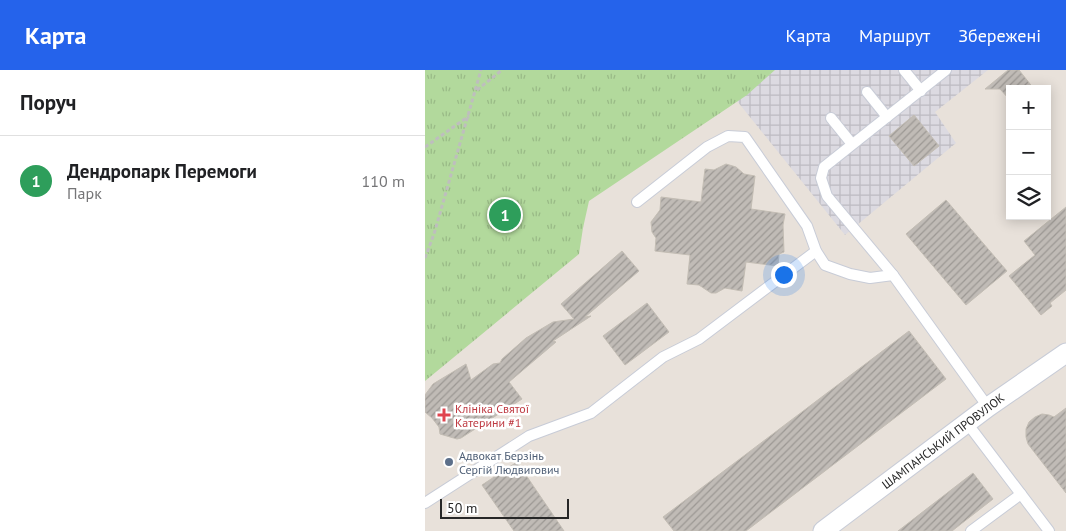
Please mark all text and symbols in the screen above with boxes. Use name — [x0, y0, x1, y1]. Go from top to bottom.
text: Карта — [25, 20, 87, 51]
text: Карта — [786, 24, 831, 47]
text: Маршрут — [859, 24, 930, 47]
text: Збережені — [958, 24, 1041, 47]
map controls — [1006, 85, 1051, 220]
button: + — [1006, 85, 1051, 130]
text: Поруч — [20, 89, 76, 116]
button: − — [1006, 130, 1051, 175]
text: Дендропарк Перемоги — [67, 159, 257, 183]
text: 1 — [31, 171, 41, 191]
text: 110 m — [362, 171, 405, 191]
button: layers — [1006, 175, 1051, 220]
text: Парк — [67, 183, 102, 203]
pin: 1 — [489, 196, 521, 234]
your location — [771, 262, 797, 288]
street label: ШАМПАНСЬКИЙ ПРОВУЛОК — [879, 390, 1007, 492]
place label: Клініка Святої Катерини #1 — [455, 401, 529, 430]
marker: Клініка Святої Катерини #1 — [437, 408, 451, 422]
place label: Адвокат Берзінь Сергій Людвигович — [459, 448, 559, 477]
marker: Адвокат Берзінь Сергій Людвигович — [443, 456, 455, 468]
scale bar — [440, 496, 569, 519]
text: 50 m — [447, 499, 477, 517]

